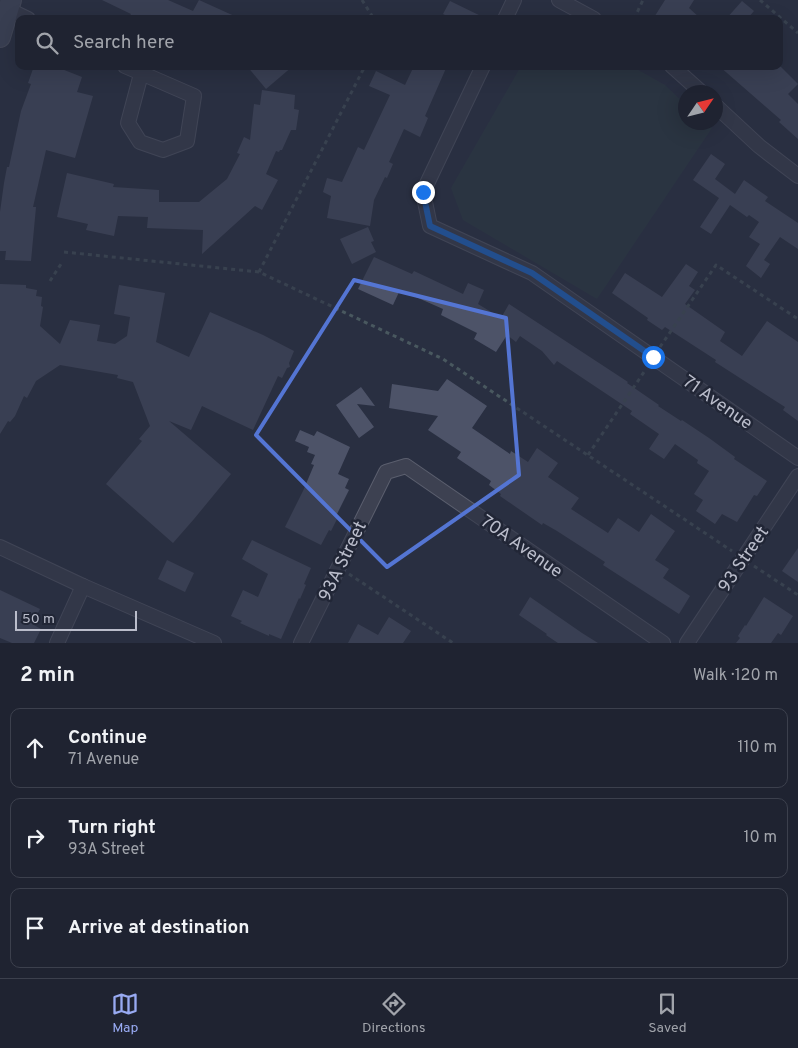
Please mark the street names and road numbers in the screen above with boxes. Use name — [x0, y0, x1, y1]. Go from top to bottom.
street label: 71 Avenue — [678, 371, 757, 436]
street label: 70A Avenue — [476, 511, 567, 584]
street label: 93A Street — [314, 518, 373, 606]
street label: 93 Street — [714, 522, 775, 598]

